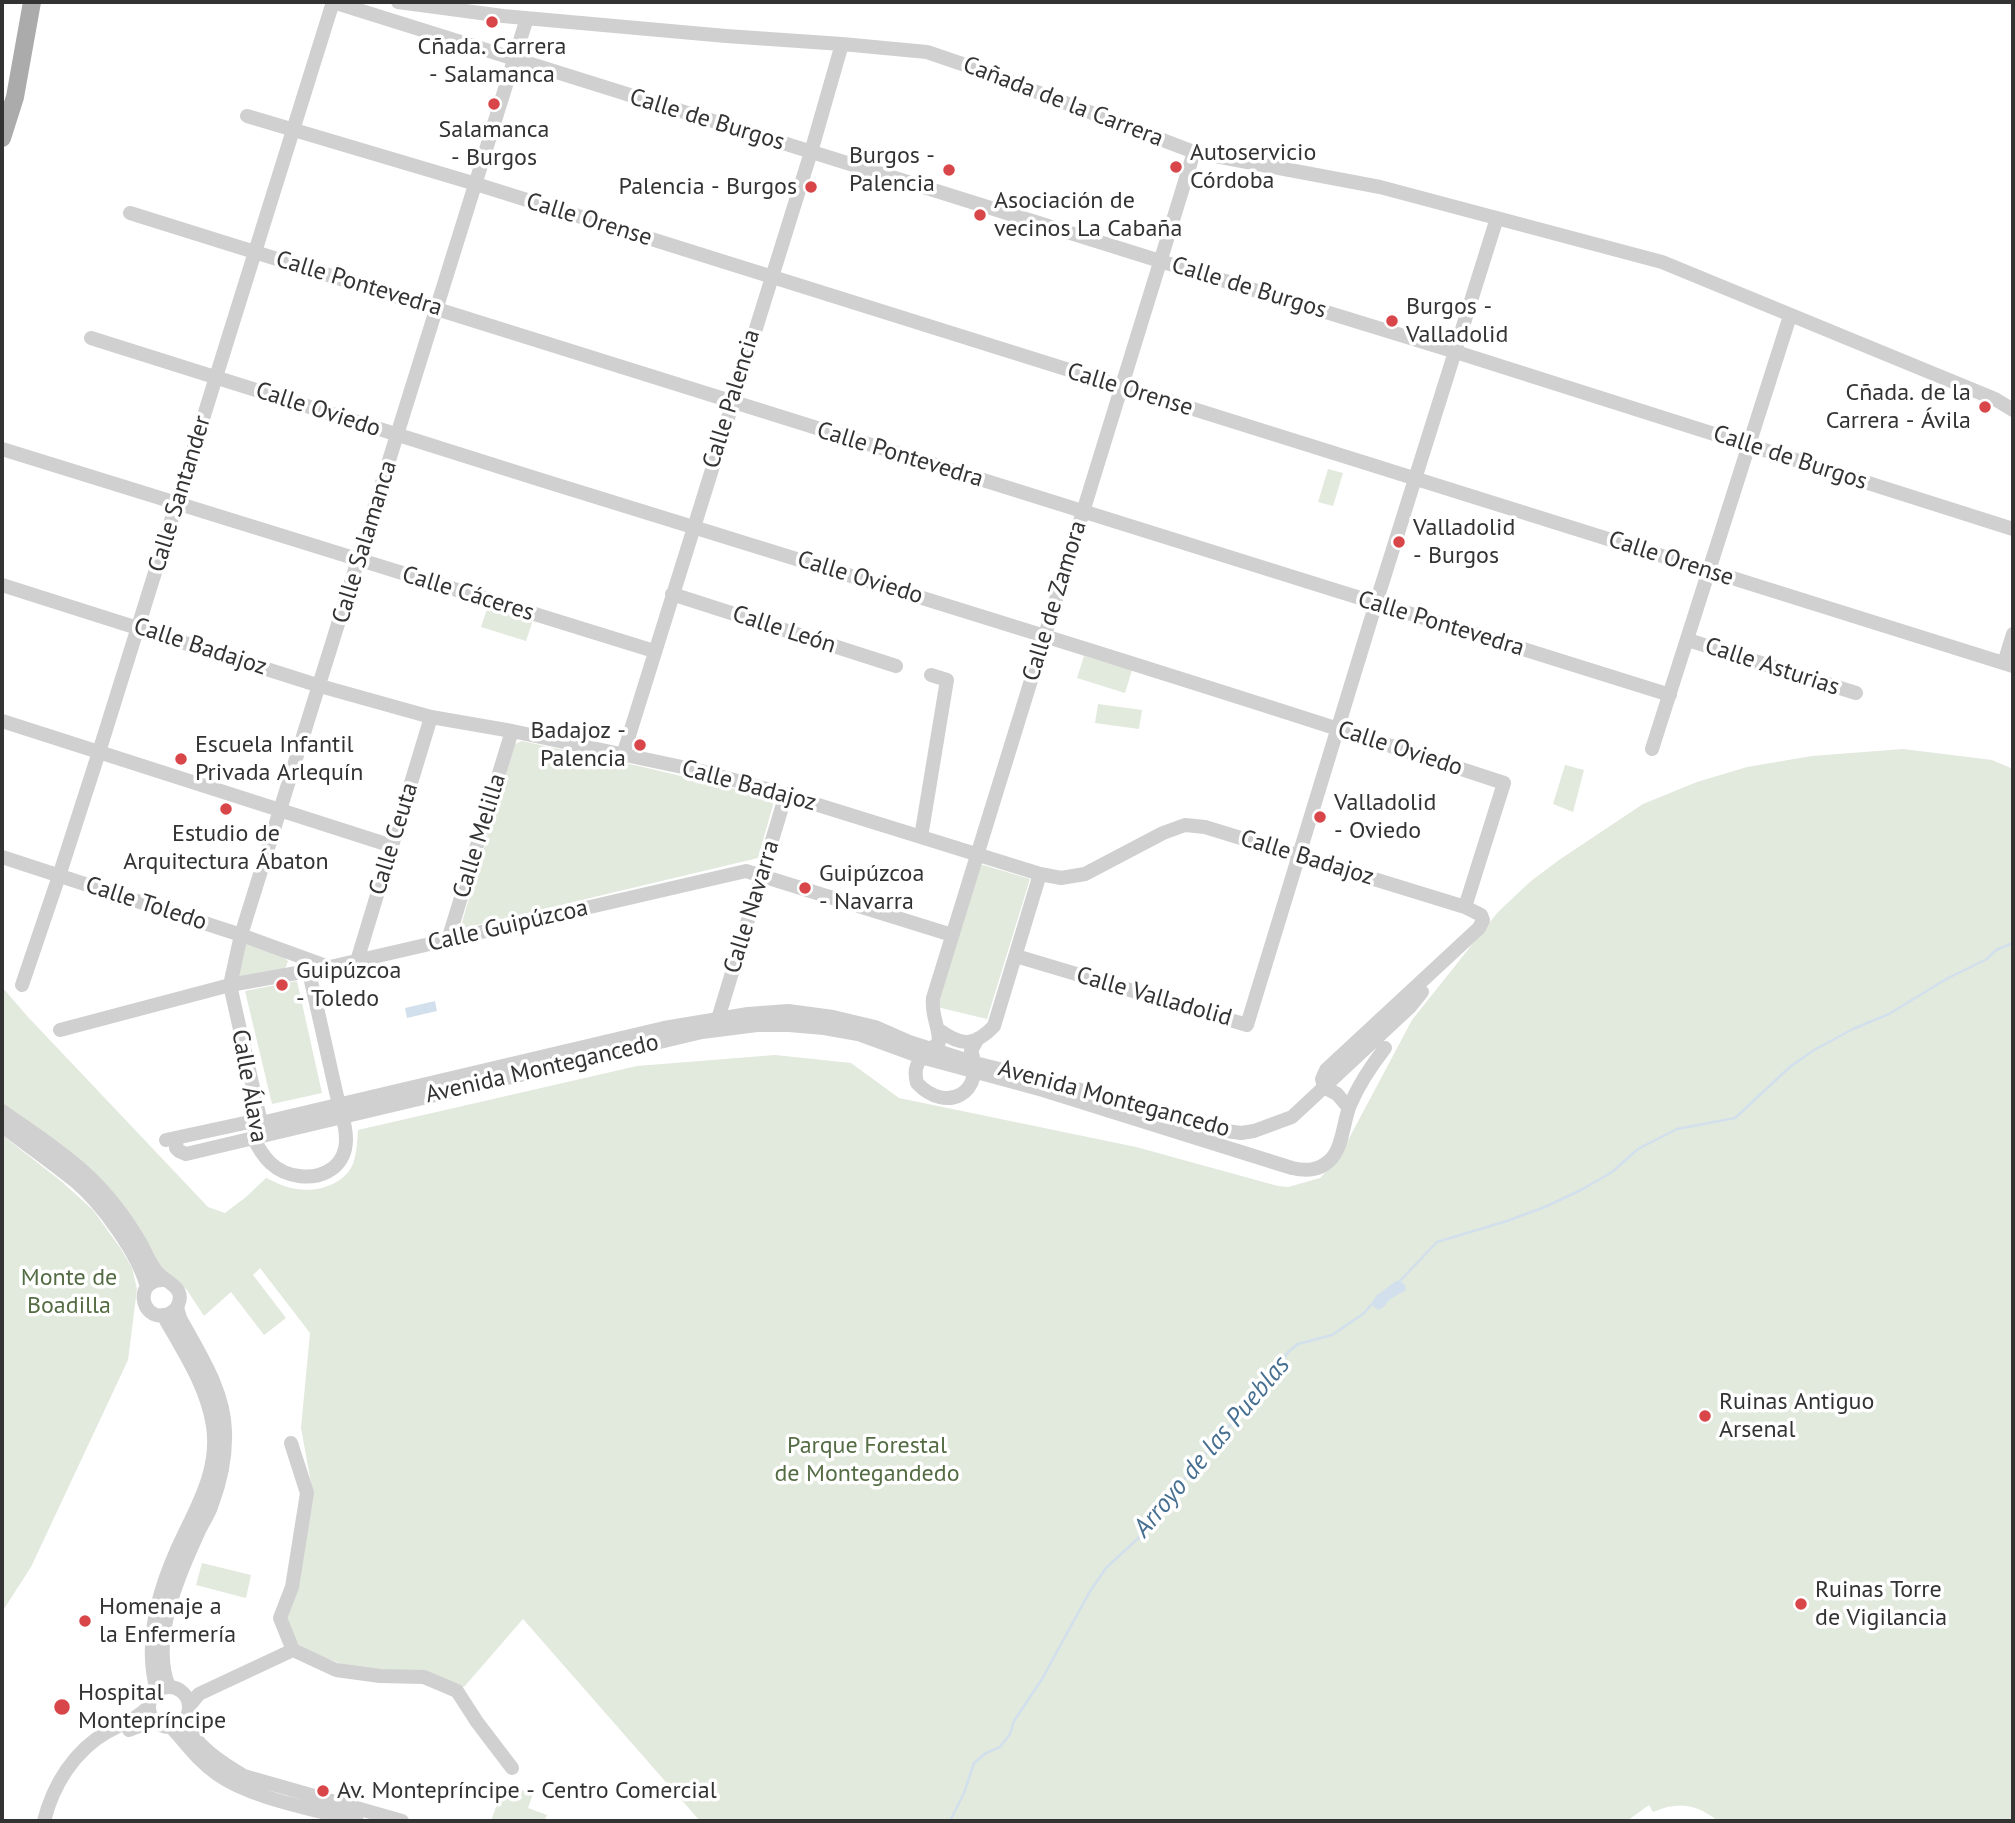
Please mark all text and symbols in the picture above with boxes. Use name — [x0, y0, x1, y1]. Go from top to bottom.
marker: Cñada. Carrera - Salamanca — [484, 14, 500, 30]
place label: Cñada. Carrera - Salamanca — [418, 33, 566, 89]
street label: Cañada de la Carrera — [959, 51, 1167, 153]
street label: Calle de Burgos — [626, 83, 788, 157]
marker: Salamanca - Burgos — [486, 96, 502, 112]
place label: Salamanca - Burgos — [439, 116, 549, 172]
place label: Autoservicio Córdoba — [1190, 139, 1316, 195]
place label: Burgos - Palencia — [849, 142, 935, 198]
marker: Autoservicio Córdoba — [1168, 159, 1184, 175]
marker: Burgos - Palencia — [941, 162, 957, 178]
place label: Palencia - Burgos — [619, 173, 797, 201]
marker: Palencia - Burgos — [803, 179, 819, 195]
street label: Calle Orense — [523, 187, 655, 253]
place label: Asociación de vecinos La Cabaña — [994, 187, 1182, 243]
marker: Asociación de vecinos La Cabaña — [972, 207, 988, 223]
street label: Calle Pontevedra — [272, 245, 446, 323]
street label: Calle de Burgos — [1168, 251, 1330, 325]
place label: Burgos - Valladolid — [1406, 293, 1508, 349]
marker: Burgos - Valladolid — [1384, 313, 1400, 329]
street label: Calle Palencia — [697, 326, 767, 472]
street label: Calle Orense — [1064, 357, 1196, 423]
street label: Calle Oviedo — [252, 376, 384, 444]
place label: Cñada. de la Carrera - Ávila — [1826, 379, 1971, 435]
marker: Cñada. de la Carrera - Ávila — [1977, 399, 1993, 415]
street label: Calle Santander — [143, 412, 217, 576]
street label: Calle Pontevedra — [813, 416, 987, 494]
street label: Calle de Burgos — [1709, 420, 1871, 496]
street label: Calle Salamanca — [327, 457, 403, 627]
place label: Valladolid - Burgos — [1413, 514, 1515, 570]
street label: Calle de Zamora — [1017, 517, 1093, 685]
street label: Calle Orense — [1605, 525, 1737, 593]
marker: Valladolid - Burgos — [1391, 534, 1407, 550]
street label: Calle Oviedo — [794, 545, 926, 611]
street label: Calle Cáceres — [399, 560, 537, 628]
street label: Calle Pontevedra — [1354, 585, 1528, 663]
street label: Calle León — [729, 600, 839, 660]
street label: Calle Badajoz — [130, 612, 270, 682]
street label: Calle Asturias — [1701, 632, 1843, 702]
street label: Calle Oviedo — [1334, 715, 1466, 783]
place label: Badajoz - Palencia — [531, 717, 626, 773]
place label: Escuela Infantil Privada Arlequín — [195, 731, 363, 787]
marker: Badajoz - Palencia — [632, 737, 648, 753]
marker: Escuela Infantil Privada Arlequín — [173, 751, 189, 767]
street label: Calle Badajoz — [679, 754, 819, 818]
street label: Calle Melilla — [447, 770, 513, 902]
street label: Calle Ceuta — [363, 779, 425, 899]
place label: Valladolid - Oviedo — [1334, 789, 1436, 845]
marker: Estudio de Arquitectura Ábaton — [218, 801, 234, 817]
marker: Valladolid - Oviedo — [1312, 809, 1328, 825]
place label: Estudio de Arquitectura Ábaton — [123, 820, 329, 876]
street label: Calle Badajoz — [1237, 824, 1377, 892]
street label: Calle Navarra — [718, 837, 786, 977]
place label: Guipúzcoa - Navarra — [819, 860, 924, 916]
street label: Calle Toledo — [82, 871, 210, 937]
marker: Guipúzcoa - Navarra — [797, 880, 813, 896]
street label: Calle Guipúzcoa — [425, 894, 591, 958]
place label: Guipúzcoa - Toledo — [296, 957, 401, 1013]
street label: Calle Valladolid — [1073, 961, 1235, 1033]
marker: Guipúzcoa - Toledo — [274, 977, 290, 993]
street label: Calle Álava — [225, 1027, 273, 1145]
street label: Avenida Montegancedo — [423, 1028, 661, 1110]
street label: Avenida Montegancedo — [995, 1054, 1233, 1144]
park label: Monte de Boadilla — [21, 1264, 117, 1320]
water label: Arroyo de las Pueblas — [1127, 1350, 1297, 1544]
place label: Ruinas Antiguo Arsenal — [1719, 1388, 1874, 1444]
marker: Ruinas Antiguo Arsenal — [1697, 1408, 1713, 1424]
park label: Parque Forestal de Montegandedo — [774, 1432, 960, 1488]
place label: Ruinas Torre de Vigilancia — [1815, 1576, 1947, 1632]
place label: Homenaje a la Enfermería — [99, 1593, 236, 1649]
marker: Ruinas Torre de Vigilancia — [1793, 1596, 1809, 1612]
marker: Homenaje a la Enfermería — [77, 1613, 93, 1629]
place label: Hospital Montepríncipe — [78, 1679, 226, 1735]
marker: Hospital Montepríncipe — [52, 1697, 72, 1717]
place label: Av. Montepríncipe - Centro Comercial — [337, 1777, 717, 1805]
marker: Av. Montepríncipe - Centro Comercial — [315, 1783, 331, 1799]

